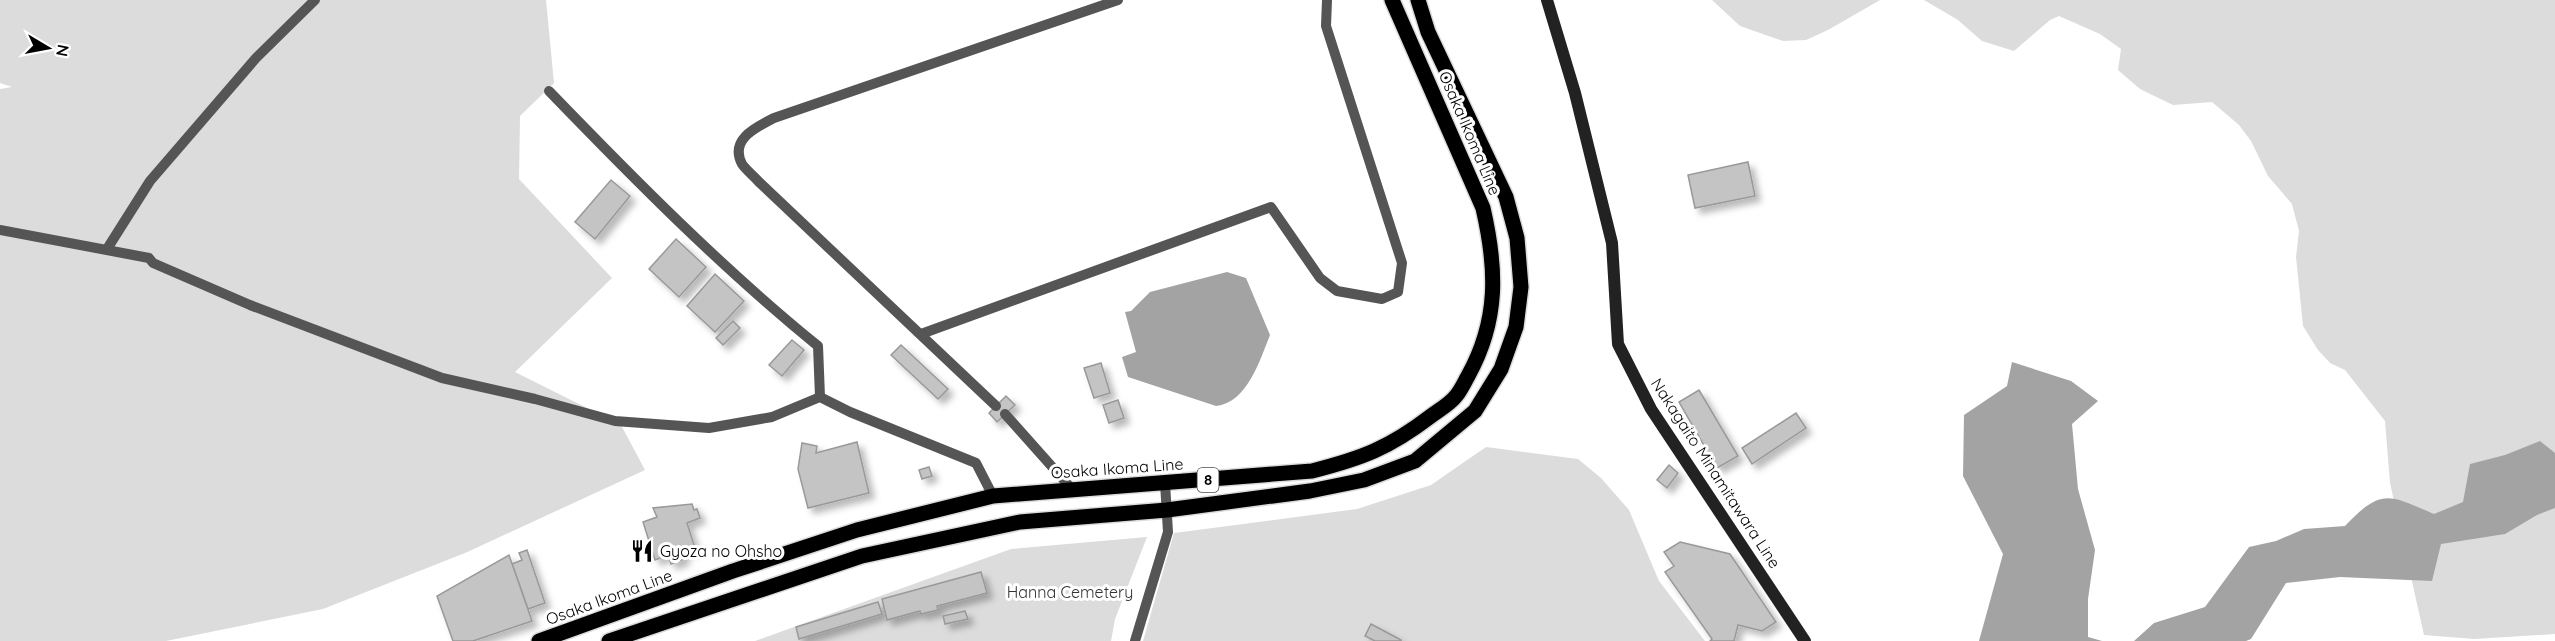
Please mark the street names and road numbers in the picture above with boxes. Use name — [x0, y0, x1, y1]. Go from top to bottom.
street label: Osaka Ikoma Line — [1435, 68, 1505, 198]
street label: Nakagaito Minamitawara Line — [1647, 374, 1785, 572]
street label: Osaka Ikoma Line — [1050, 453, 1184, 483]
road number: 8 — [1198, 468, 1218, 492]
street label: Osaka Ikoma Line — [543, 565, 675, 629]

